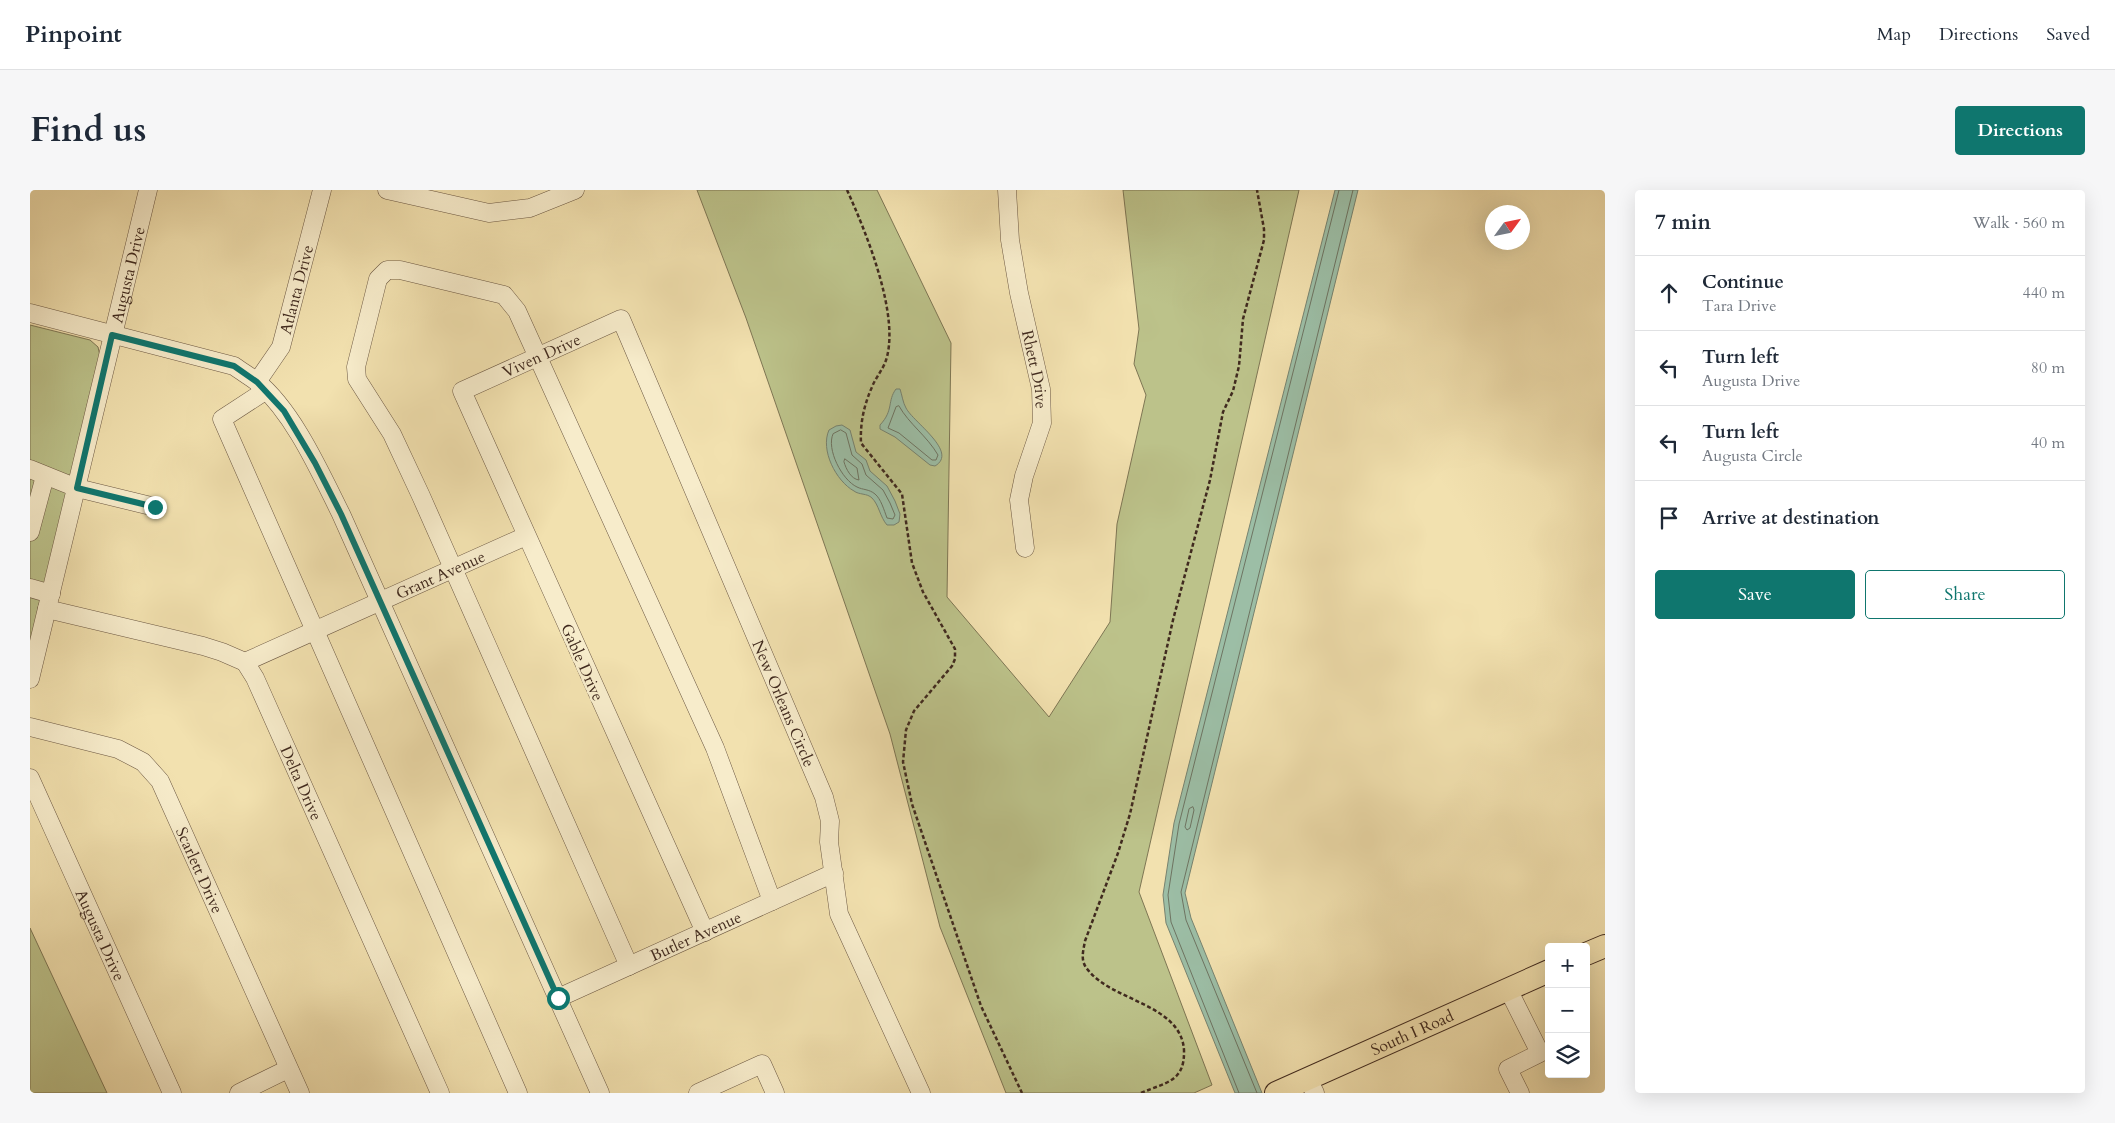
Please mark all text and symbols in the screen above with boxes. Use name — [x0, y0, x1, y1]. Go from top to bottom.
text: Pinpoint — [25, 18, 122, 51]
text: Map — [1877, 22, 1911, 47]
text: Directions — [1939, 22, 2018, 47]
text: Saved — [2046, 22, 2090, 47]
text: Find us — [30, 106, 146, 154]
button: Directions — [1955, 106, 2085, 155]
north arrow — [1485, 205, 1530, 250]
text: 7 min — [1655, 208, 1711, 237]
text: Walk · 560 m — [1973, 212, 2065, 234]
street label: Augusta Drive — [106, 224, 151, 325]
street label: Atlanta Drive — [275, 243, 319, 337]
text: Continue — [1702, 269, 1784, 295]
icon: ahead — [1655, 279, 1683, 307]
text: 440 m — [2023, 282, 2065, 304]
text: Tara Drive — [1702, 295, 1776, 317]
street label: Rhett Drive — [1016, 328, 1052, 409]
street label: Viven Drive — [499, 329, 584, 383]
text: Turn left — [1702, 344, 1779, 370]
icon: left — [1655, 354, 1683, 382]
text: 80 m — [2031, 357, 2065, 379]
text: Augusta Drive — [1702, 370, 1800, 392]
text: Turn left — [1702, 419, 1779, 445]
icon: left — [1655, 429, 1683, 457]
text: 40 m — [2031, 432, 2065, 454]
text: Augusta Circle — [1702, 445, 1803, 467]
route end — [144, 496, 167, 519]
icon: arrive — [1655, 504, 1683, 532]
text: Arrive at destination — [1702, 505, 1879, 531]
street label: Grant Avenue — [392, 546, 489, 605]
button: Save — [1655, 570, 1855, 619]
button: Share — [1865, 570, 2065, 619]
street label: Gable Drive — [555, 620, 609, 705]
street label: New Orleans Circle — [747, 637, 820, 770]
street label: Delta Drive — [275, 743, 327, 824]
street label: Scarlett Drive — [170, 824, 228, 917]
street label: Augusta Drive — [70, 886, 130, 985]
street label: Butler Avenue — [647, 906, 745, 967]
map controls — [1545, 943, 1590, 1078]
button: + — [1545, 943, 1590, 988]
route start — [547, 987, 570, 1010]
button: − — [1545, 988, 1590, 1033]
street label: South I Road — [1368, 1005, 1458, 1061]
button: layers — [1545, 1033, 1590, 1078]

